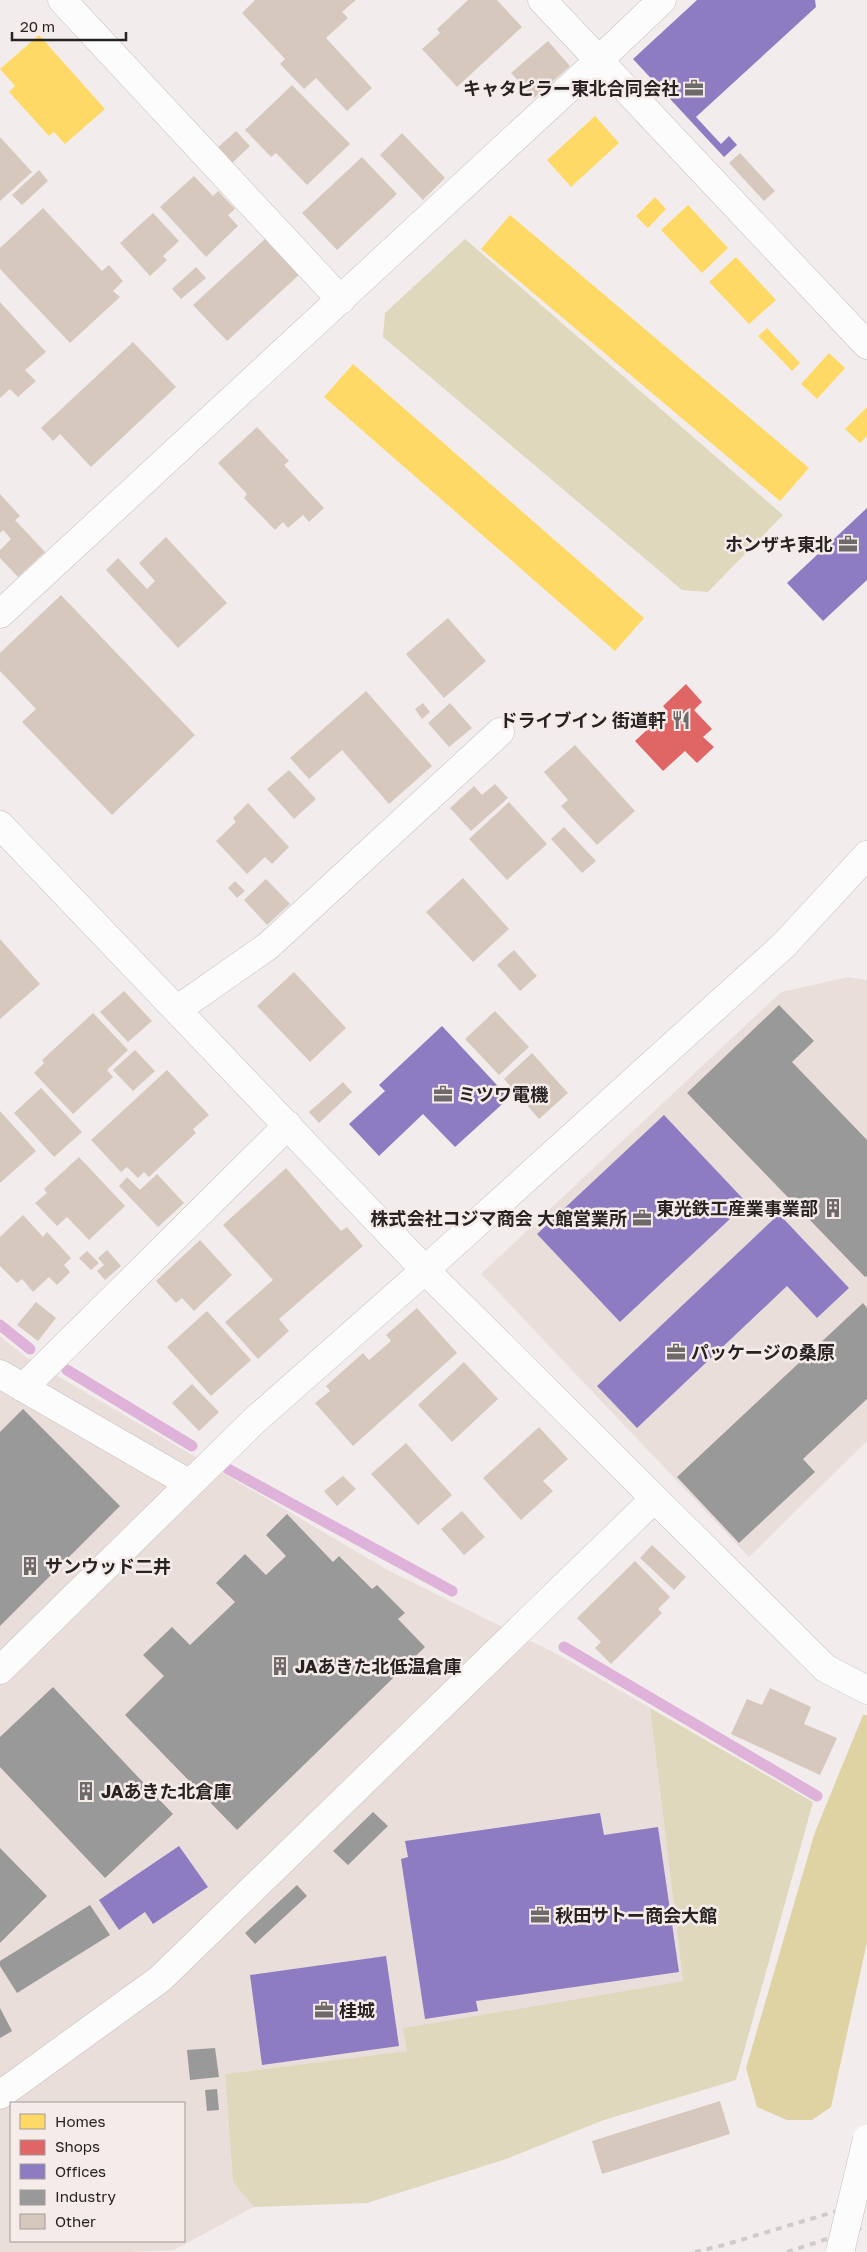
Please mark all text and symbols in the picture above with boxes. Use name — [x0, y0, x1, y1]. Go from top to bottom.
scale bar — [12, 10, 126, 42]
text: 20 m — [20, 17, 55, 35]
place label: キャタピラー東北合同会社 — [463, 77, 679, 99]
office icon: キャタピラー東北合同会社 — [683, 77, 705, 99]
place label: ホンザキ東北 — [725, 533, 833, 555]
office icon: ホンザキ東北 — [837, 533, 859, 555]
place label: ドライブイン 街道軒 — [500, 709, 666, 731]
restaurant icon: ドライブイン 街道軒 — [670, 709, 692, 731]
office icon: ミツワ電機 — [432, 1083, 454, 1105]
place label: ミツワ電機 — [458, 1083, 549, 1105]
place label: 東光鉄工産業事業部 — [656, 1197, 818, 1219]
building icon: 東光鉄工産業事業部 — [822, 1197, 844, 1219]
place label: 株式会社コジマ商会 大館営業所 — [371, 1207, 627, 1229]
office icon: 株式会社コジマ商会 大館営業所 — [631, 1207, 653, 1229]
office icon: パッケージの桑原 — [665, 1341, 687, 1363]
place label: パッケージの桑原 — [691, 1341, 835, 1363]
building icon: サンウッド二井 — [19, 1555, 41, 1577]
place label: サンウッド二井 — [45, 1555, 171, 1577]
building icon: JAあきた北低温倉庫 — [269, 1655, 291, 1677]
place label: JAあきた北低温倉庫 — [295, 1655, 462, 1677]
building icon: JAあきた北倉庫 — [75, 1780, 97, 1802]
place label: JAあきた北倉庫 — [101, 1780, 232, 1802]
office icon: 秋田サトー商会大館 — [529, 1904, 551, 1926]
place label: 秋田サトー商会大館 — [555, 1904, 717, 1926]
office icon: 桂城 — [313, 1999, 335, 2021]
place label: 桂城 — [339, 1999, 375, 2021]
legend — [10, 2102, 185, 2242]
text: Homes — [55, 2112, 105, 2130]
text: Shops — [55, 2137, 100, 2155]
text: Offices — [55, 2162, 106, 2180]
text: Industry — [55, 2187, 116, 2205]
text: Other — [55, 2212, 96, 2230]

